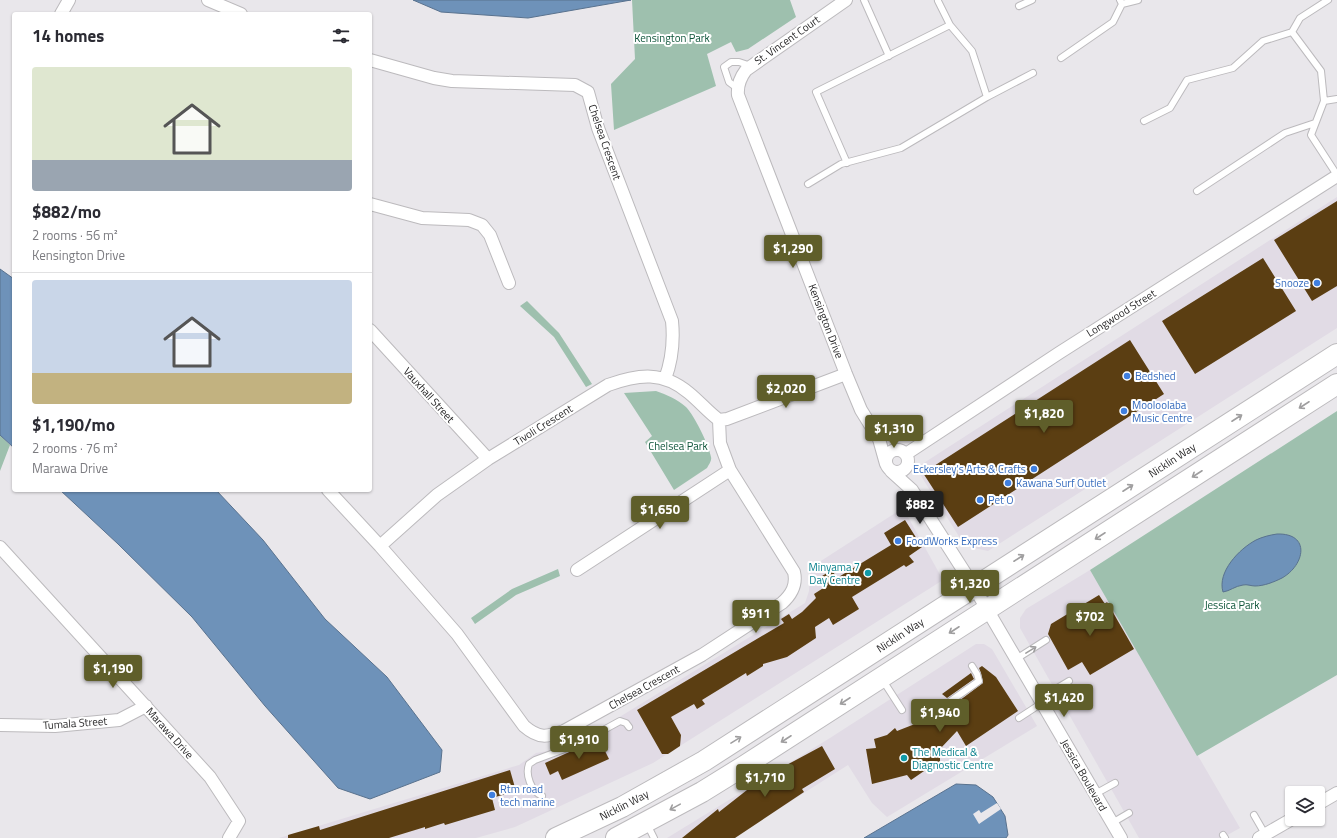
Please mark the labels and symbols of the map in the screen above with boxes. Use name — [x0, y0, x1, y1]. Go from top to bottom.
street label: St. Vincent Court — [751, 11, 823, 69]
park label: Kensington Park — [634, 30, 711, 46]
street label: Chelsea Crescent — [585, 102, 625, 182]
pin: $1,290 — [760, 235, 826, 269]
place label: Snooze — [1275, 275, 1309, 291]
marker: Snooze — [1312, 278, 1322, 288]
street label: Kensington Drive — [804, 281, 848, 361]
street label: Longwood Street — [1083, 285, 1159, 341]
street label: Vauxhall Street — [400, 364, 458, 426]
place label: Bedshed — [1135, 368, 1176, 384]
marker: Bedshed — [1122, 371, 1132, 381]
pin: $2,020 — [753, 375, 819, 409]
place label: Mooloolaba Music Centre — [1132, 397, 1193, 426]
street label: Tivoli Crescent — [510, 400, 576, 450]
pin: $1,820 — [1011, 400, 1077, 434]
one-way arrow — [1298, 401, 1310, 409]
marker: Mooloolaba Music Centre — [1119, 406, 1129, 416]
one-way arrow — [1232, 413, 1243, 422]
pin: $1,310 — [861, 415, 927, 449]
park label: Chelsea Park — [648, 438, 709, 454]
street label: Nicklin Way — [1145, 438, 1199, 481]
place label: Eckersley's Arts & Crafts — [913, 461, 1026, 477]
marker: Eckersley's Arts & Crafts — [1029, 464, 1039, 474]
one-way arrow — [1191, 470, 1203, 478]
place label: Kawana Surf Outlet — [1016, 475, 1106, 491]
marker: Kawana Surf Outlet — [1003, 478, 1013, 488]
one-way arrow — [1122, 484, 1133, 492]
pin: $882 — [896, 491, 944, 525]
place label: Pet O — [988, 492, 1014, 508]
marker: Pet O — [975, 495, 985, 505]
pin: $1,650 — [627, 496, 693, 530]
place label: FoodWorks Express — [906, 533, 997, 549]
one-way arrow — [1094, 533, 1106, 541]
marker: FoodWorks Express — [893, 536, 903, 546]
one-way arrow — [1013, 554, 1024, 562]
place label: Minyama 7 Day Centre — [808, 559, 860, 588]
marker: Minyama 7 Day Centre — [863, 568, 873, 578]
pin: $1,320 — [937, 570, 1003, 604]
park label: Jessica Park — [1204, 597, 1260, 613]
pin: $911 — [732, 600, 780, 634]
pin: $702 — [1066, 603, 1114, 637]
street label: Nicklin Way — [873, 613, 927, 656]
one-way arrow — [948, 627, 960, 635]
one-way arrow — [1025, 645, 1037, 653]
pin: $1,190 — [80, 655, 146, 689]
street label: Chelsea Crescent — [606, 661, 683, 713]
pin: $1,420 — [1031, 684, 1097, 718]
one-way arrow — [840, 697, 851, 705]
pin: $1,940 — [907, 699, 973, 733]
street label: Marawa Drive — [143, 704, 198, 763]
street label: Tumala Street — [42, 713, 108, 733]
pin: $1,910 — [546, 726, 612, 760]
one-way arrow — [781, 735, 792, 743]
one-way arrow — [731, 736, 742, 744]
street label: Jessica Boulevard — [1057, 736, 1111, 814]
place label: The Medical & Diagnostic Centre — [912, 744, 994, 773]
marker: The Medical & Diagnostic Centre — [899, 753, 909, 763]
pin: $1,710 — [732, 764, 798, 798]
place label: Rtm road tech marine — [500, 781, 555, 810]
street label: Nicklin Way — [597, 785, 652, 824]
marker: Rtm road tech marine — [487, 790, 497, 800]
one-way arrow — [669, 803, 681, 811]

